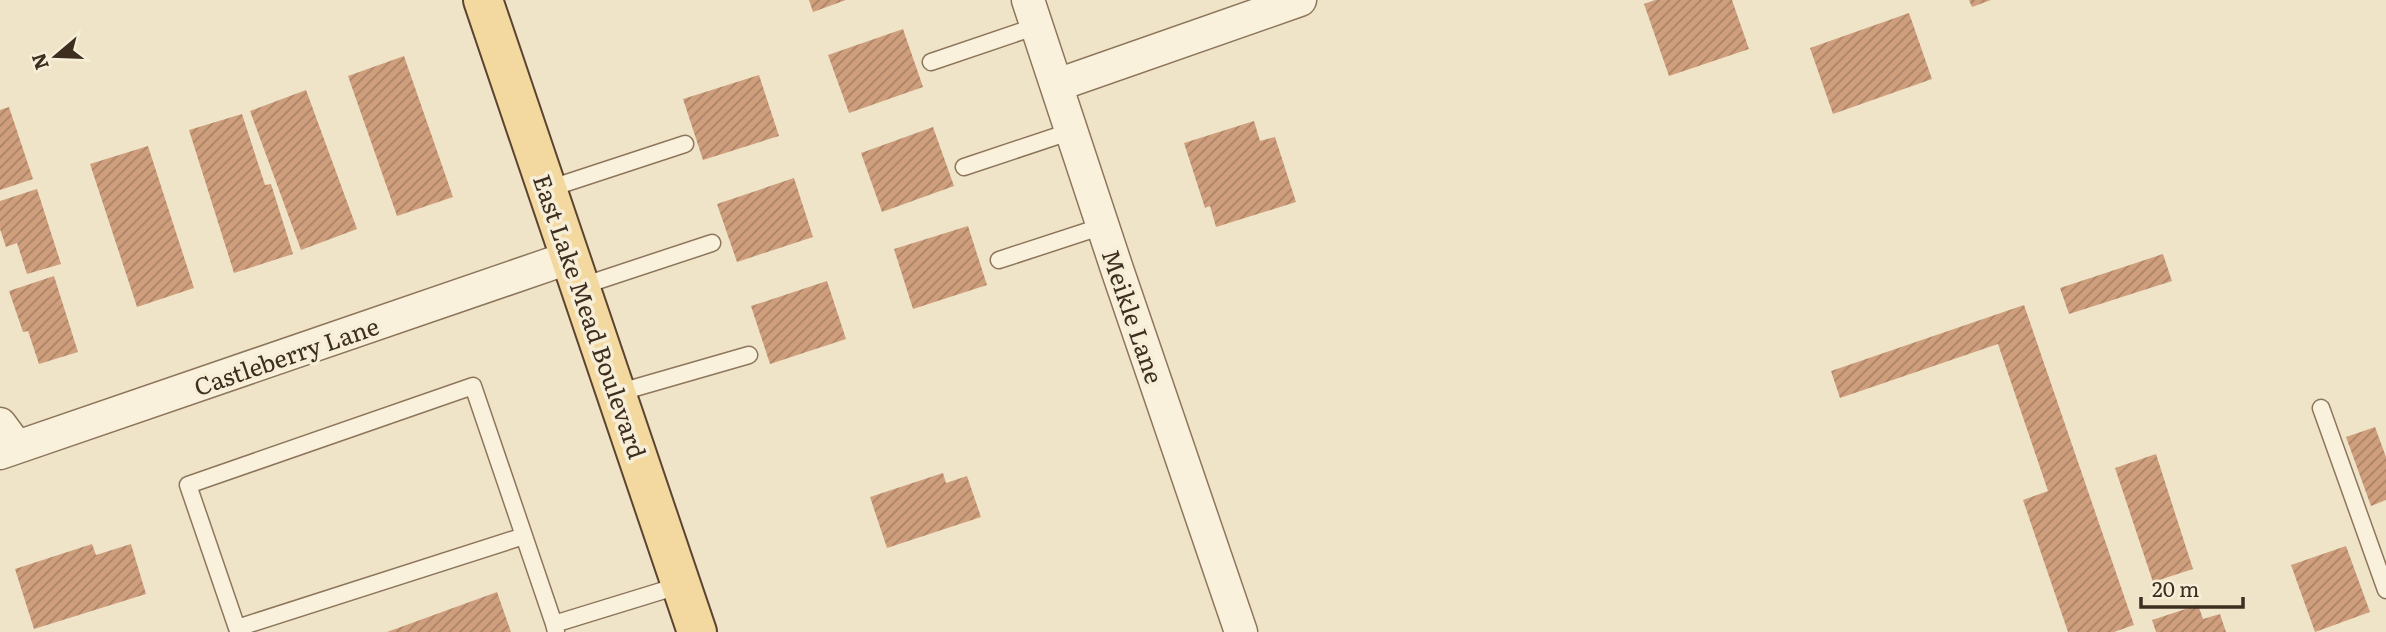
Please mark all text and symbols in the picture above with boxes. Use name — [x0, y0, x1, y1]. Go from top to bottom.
north arrow — [21, 21, 91, 91]
text: N — [23, 50, 55, 74]
street label: East Lake Mead Boulevard — [526, 169, 656, 463]
street label: Meikle Lane — [1095, 244, 1173, 388]
street label: Castleberry Lane — [189, 307, 383, 403]
scale bar — [2141, 566, 2242, 610]
text: 20 m — [2152, 572, 2199, 603]

